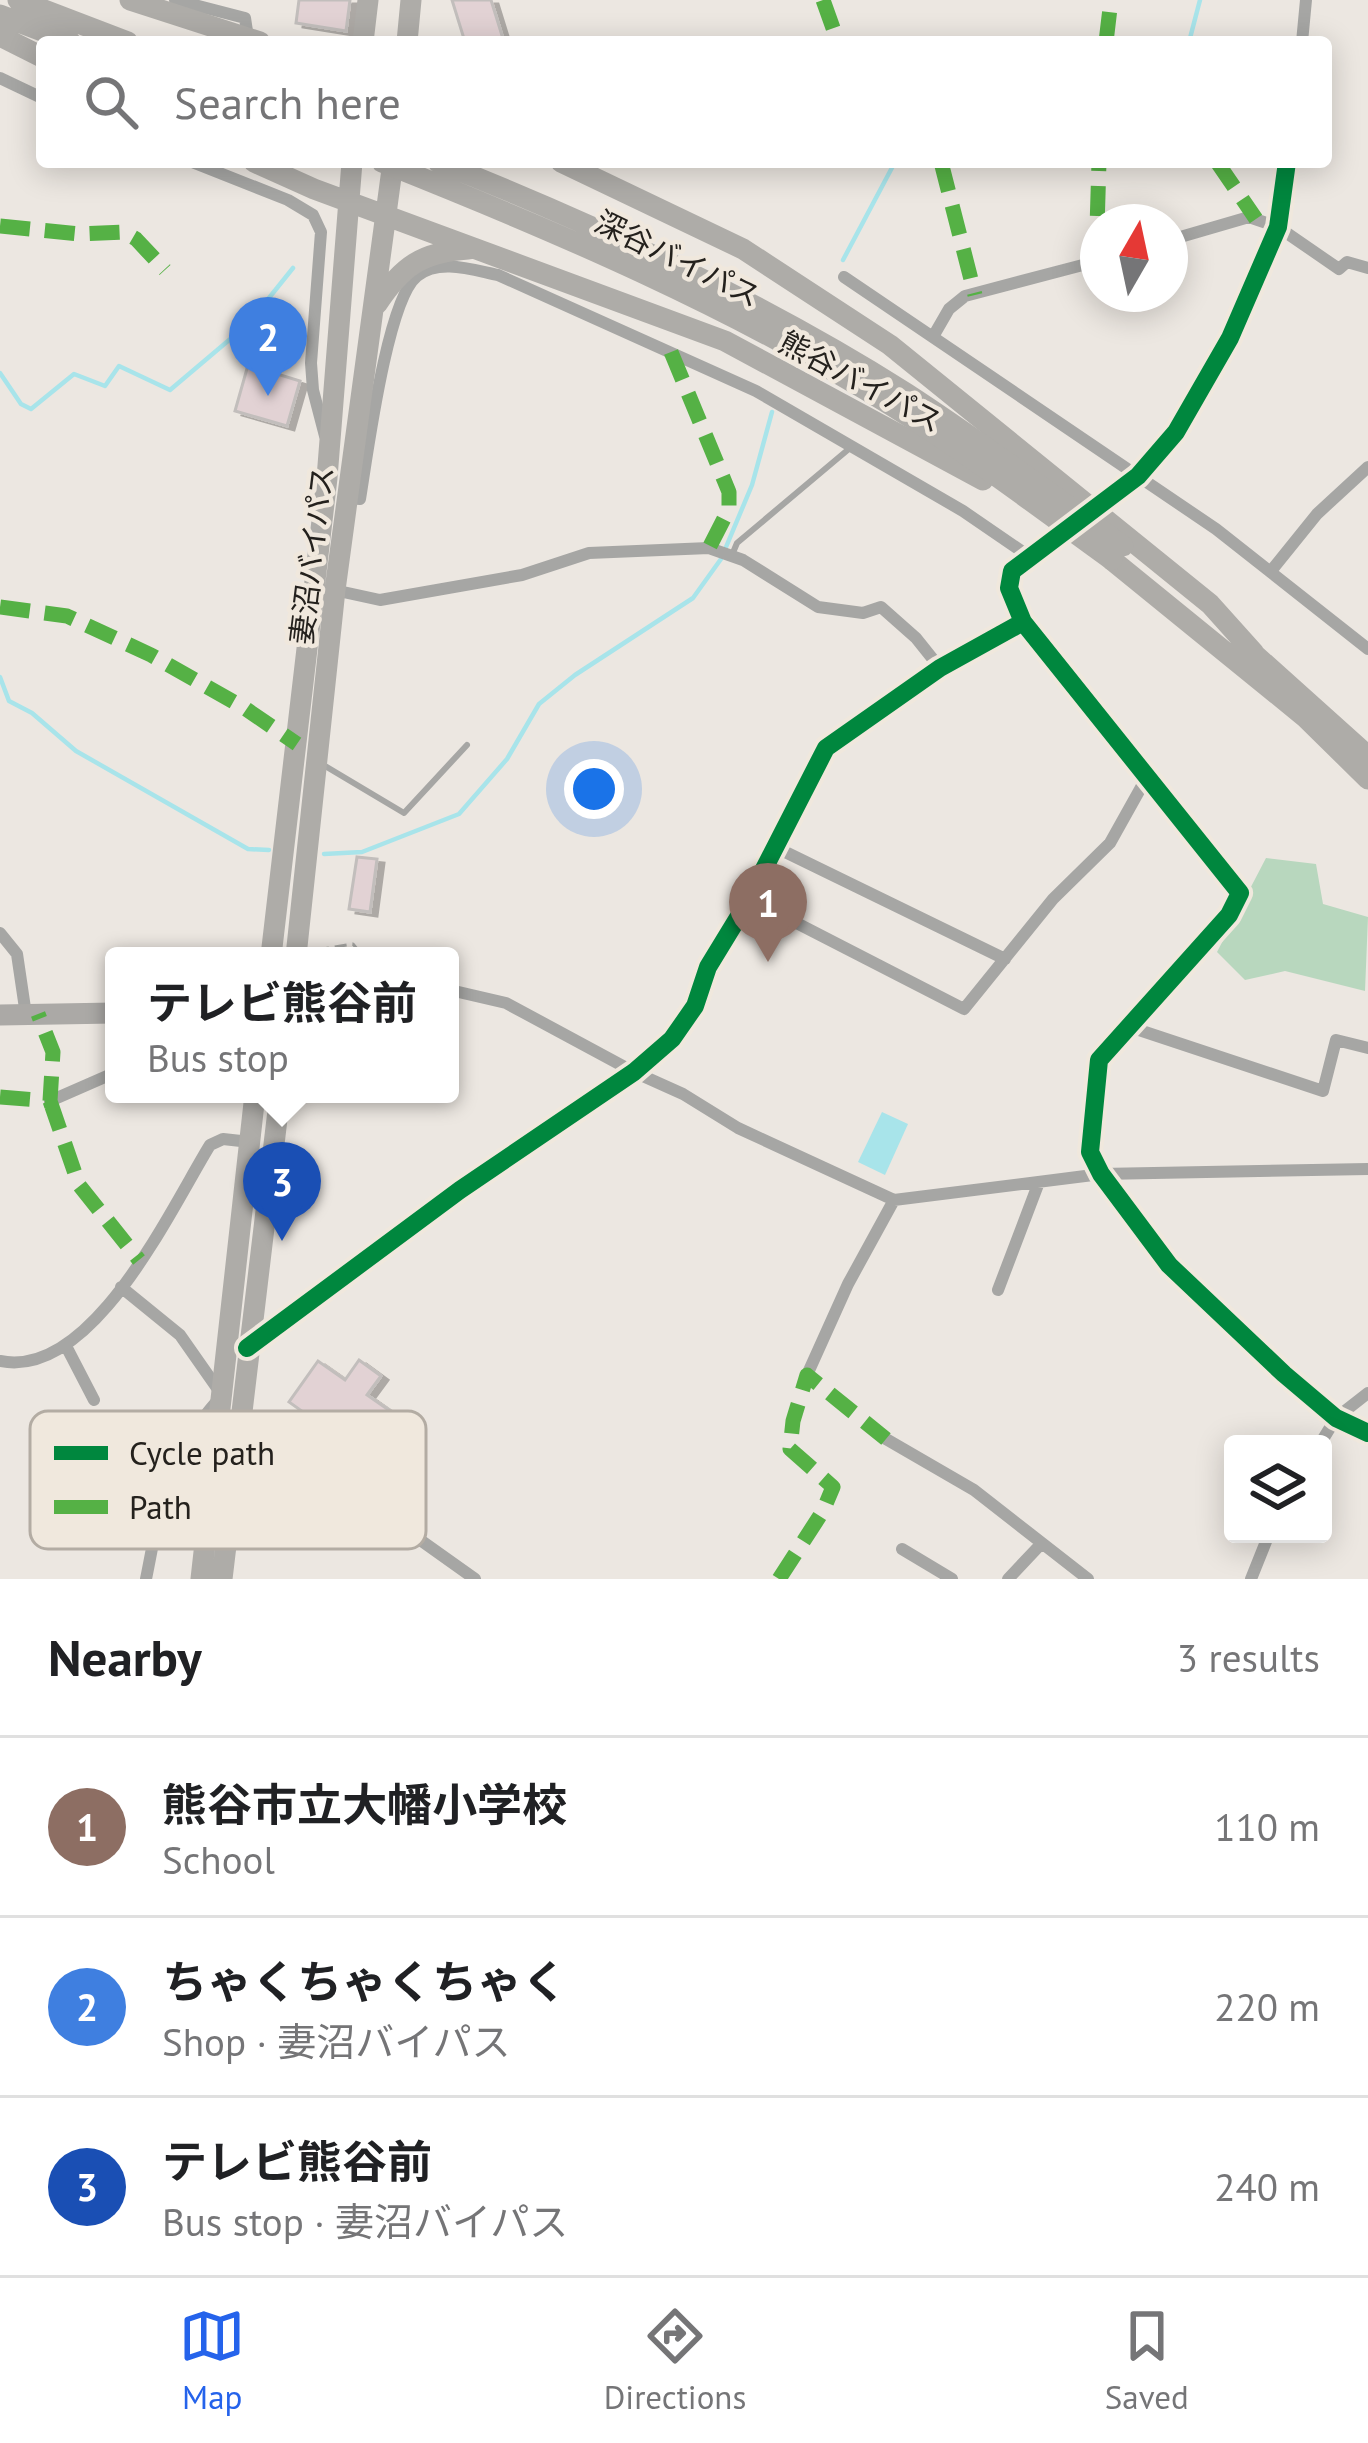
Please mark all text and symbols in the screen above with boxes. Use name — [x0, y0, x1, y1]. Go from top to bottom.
search box — [36, 36, 1332, 168]
icon: search — [78, 69, 144, 135]
text: Search here — [174, 73, 401, 131]
street label: 深谷バイパス — [589, 201, 767, 315]
north arrow — [1080, 204, 1188, 312]
pin: 2 — [229, 297, 307, 396]
street label: 熊谷バイパス — [773, 322, 949, 440]
street label: 妻沼バイパス — [281, 464, 341, 646]
your location — [564, 759, 624, 819]
pin: 1 — [729, 863, 807, 962]
popup — [105, 947, 459, 1103]
text: テレビ熊谷前 — [147, 973, 417, 1031]
text: Bus stop — [147, 1032, 289, 1083]
pin: 3 — [243, 1142, 321, 1241]
legend — [30, 1411, 426, 1549]
text: Cycle path — [129, 1431, 275, 1474]
map controls — [1224, 1435, 1332, 1543]
button: layers — [1224, 1435, 1332, 1543]
text: Path — [129, 1485, 192, 1528]
text: Nearby — [48, 1624, 202, 1690]
text: 3 results — [1177, 1632, 1320, 1683]
text: 熊谷市立大幡小学校 — [162, 1775, 567, 1833]
text: 1 — [76, 1801, 98, 1852]
text: 110 m — [1214, 1801, 1320, 1852]
text: School — [162, 1834, 275, 1885]
text: ちゃくちゃくちゃく — [162, 1952, 567, 2010]
text: 2 — [76, 1981, 98, 2032]
text: 220 m — [1214, 1981, 1320, 2032]
text: Shop · 妻沼バイパス — [162, 2016, 511, 2067]
text: テレビ熊谷前 — [162, 2132, 432, 2190]
text: 3 — [76, 2161, 98, 2212]
text: 240 m — [1214, 2161, 1320, 2212]
text: Bus stop · 妻沼バイパス — [162, 2196, 568, 2247]
tab: Map — [179, 2303, 245, 2418]
tab: Directions — [604, 2303, 746, 2418]
tab: Saved — [1105, 2303, 1189, 2418]

